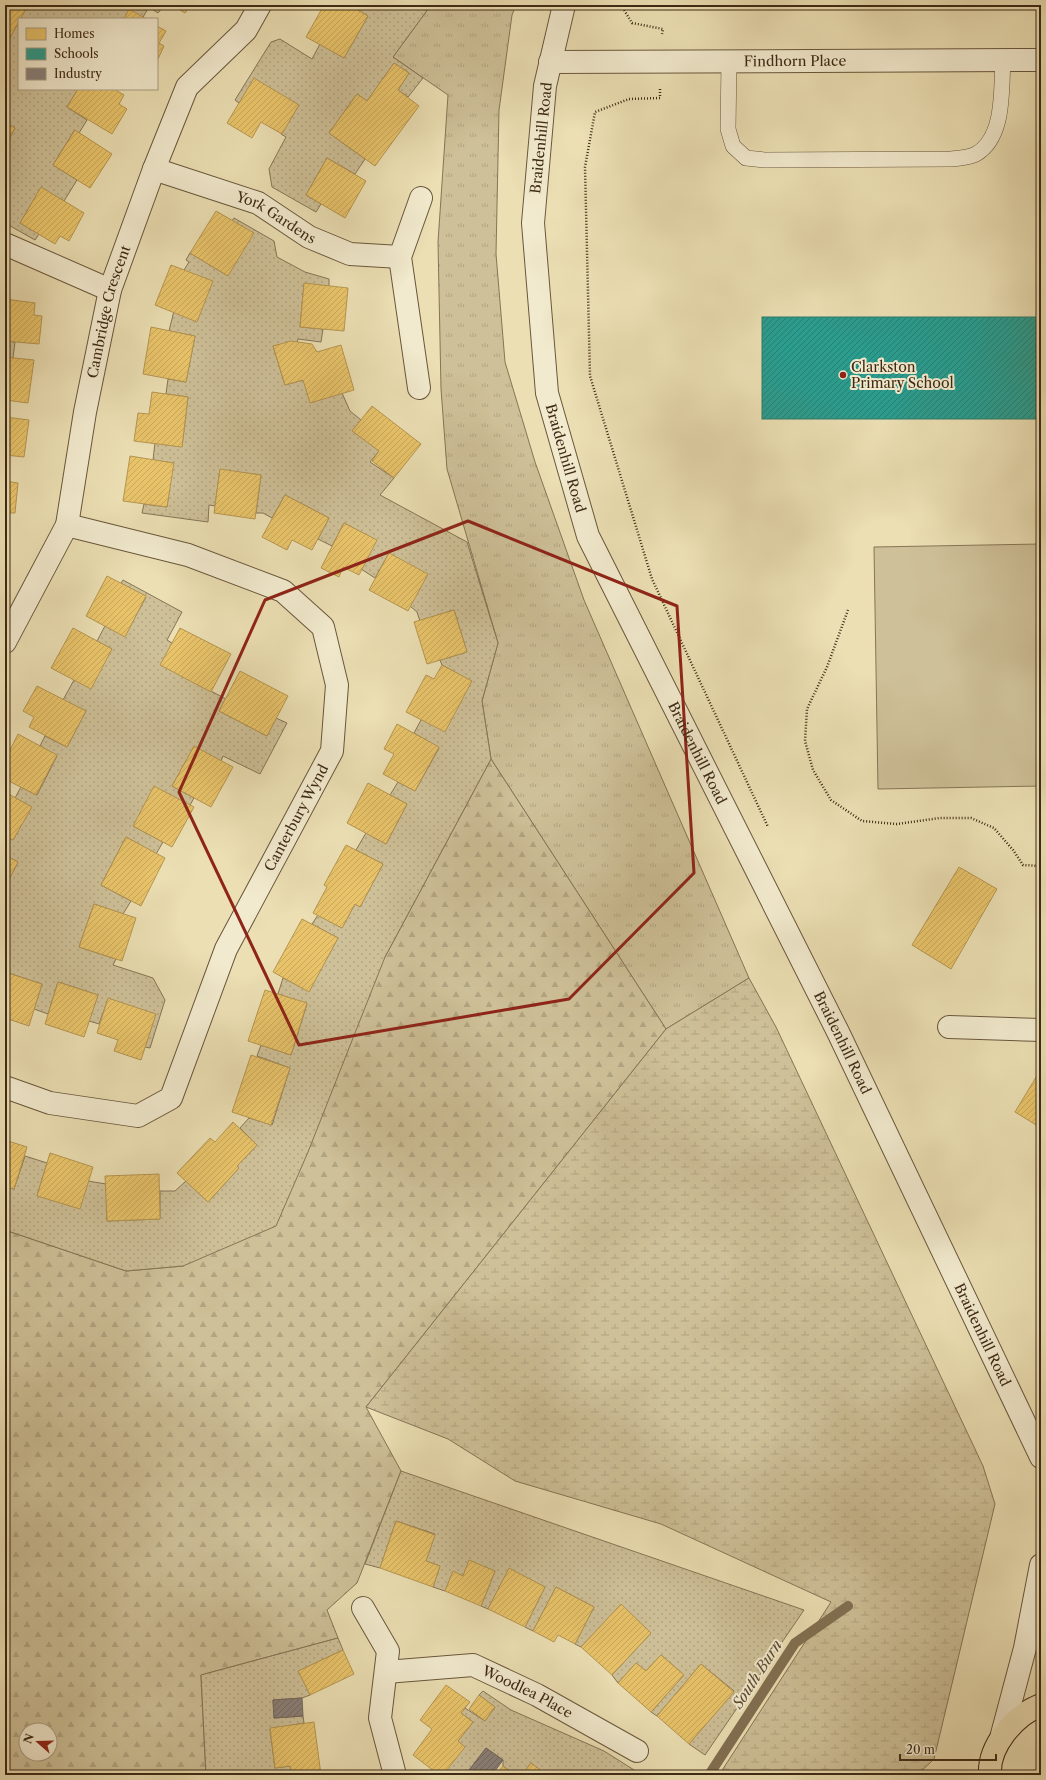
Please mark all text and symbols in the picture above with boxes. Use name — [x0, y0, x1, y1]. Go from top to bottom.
legend — [18, 18, 158, 90]
text: Homes — [54, 26, 94, 41]
text: Schools — [54, 46, 99, 61]
street label: Findhorn Place — [744, 52, 846, 70]
text: Industry — [54, 66, 102, 81]
street label: Braidenhill Road — [526, 81, 556, 195]
street label: York Gardens — [233, 187, 318, 248]
street label: Cambridge Crescent — [83, 243, 135, 380]
place label: Clarkston Primary School — [851, 358, 954, 392]
marker: Clarkston Primary School — [838, 370, 848, 380]
street label: Braidenhill Road — [542, 402, 590, 515]
street label: Braidenhill Road — [664, 699, 731, 807]
street label: Canterbury Wynd — [260, 761, 332, 874]
street label: Braidenhill Road — [810, 988, 875, 1097]
street label: Braidenhill Road — [950, 1280, 1015, 1390]
water label: South Burn — [727, 1636, 786, 1713]
street label: Woodlea Place — [478, 1661, 576, 1722]
north arrow — [18, 1722, 58, 1762]
text: N — [20, 1731, 37, 1745]
scale bar — [900, 1736, 996, 1762]
text: 20 m — [906, 1742, 935, 1757]

